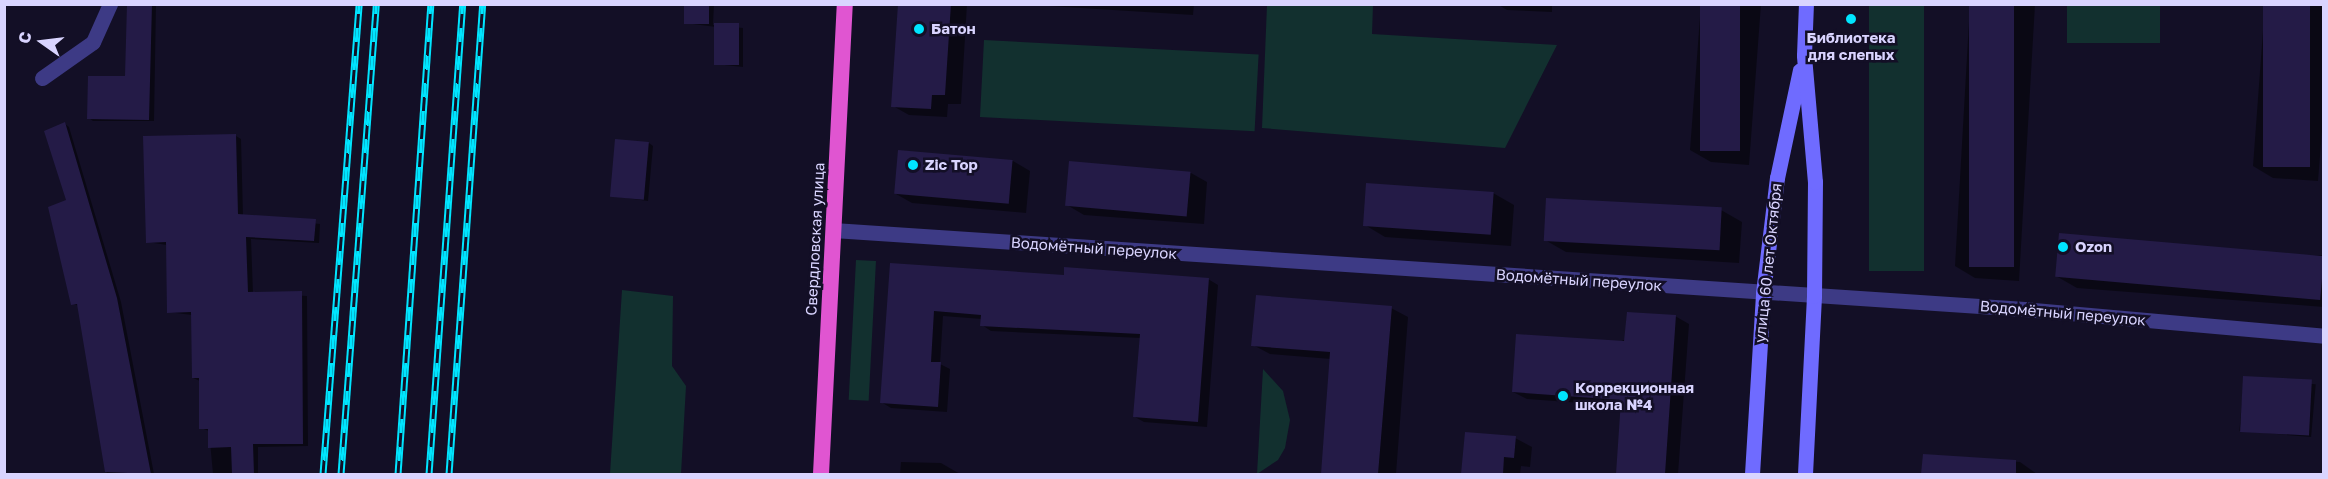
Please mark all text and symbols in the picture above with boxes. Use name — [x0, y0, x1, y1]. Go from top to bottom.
north arrow — [12, 12, 72, 72]
marker: Библиотека для слепых — [1844, 12, 1858, 26]
place label: Батон — [931, 20, 976, 38]
marker: Батон — [912, 22, 926, 36]
place label: Библиотека для слепых — [1807, 28, 1895, 63]
text: С — [13, 30, 36, 46]
place label: Zic Top — [925, 156, 978, 174]
marker: Zic Top — [906, 158, 920, 172]
street label: Свердловская улица — [802, 162, 828, 316]
street label: улица 60 лет Октября — [1751, 182, 1785, 344]
street label: Водомётный переулок — [1010, 233, 1178, 263]
place label: Ozon — [2075, 238, 2112, 256]
marker: Ozon — [2056, 240, 2070, 254]
street label: Водомётный переулок — [1495, 265, 1663, 295]
street label: Водомётный переулок — [1979, 297, 2147, 329]
place label: Коррекционная школа №4 — [1575, 378, 1694, 413]
marker: Коррекционная школа №4 — [1556, 389, 1570, 403]

